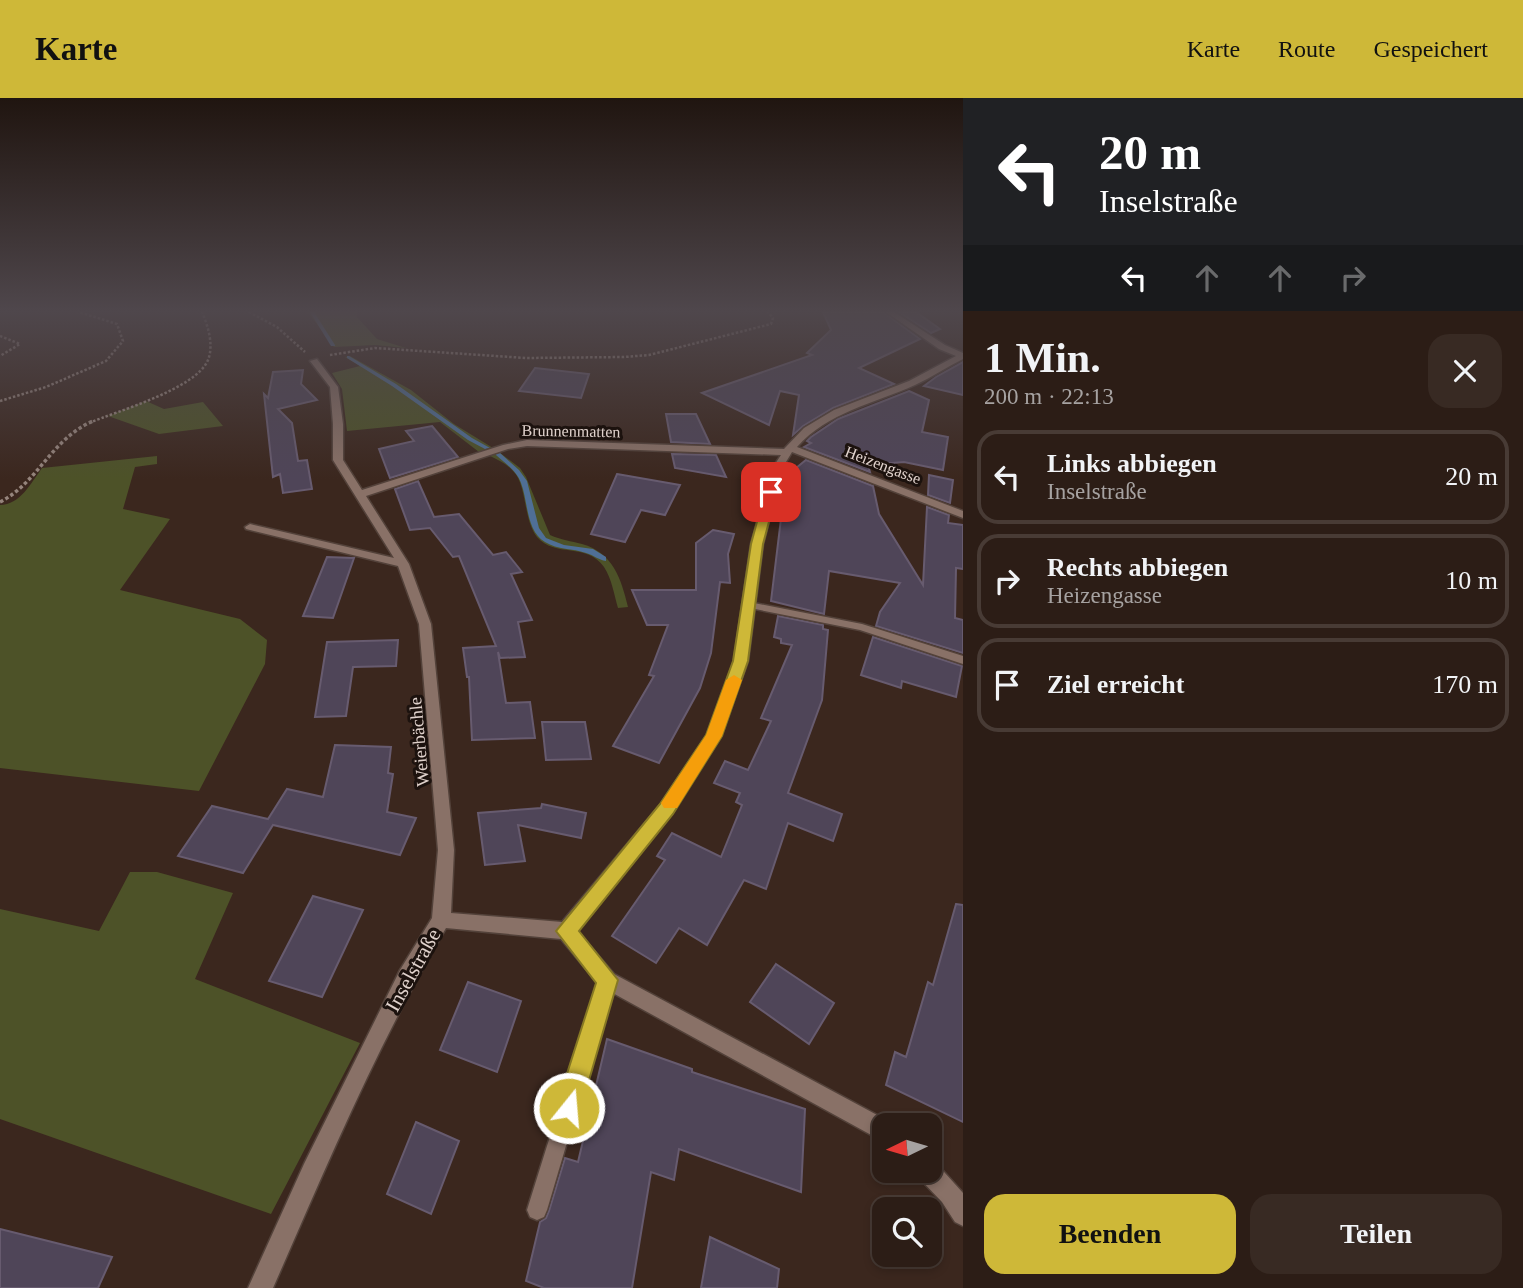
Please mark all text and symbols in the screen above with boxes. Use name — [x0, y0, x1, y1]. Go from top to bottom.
text: Karte — [35, 31, 117, 67]
text: Karte — [1187, 36, 1240, 62]
text: Route — [1278, 36, 1335, 62]
text: Gespeichert — [1373, 36, 1488, 62]
text: 20 m — [1099, 125, 1201, 180]
icon: left — [984, 126, 1075, 217]
text: Inselstraße — [1099, 183, 1238, 219]
icon: left — [1115, 259, 1153, 297]
icon: ahead — [1188, 259, 1226, 297]
icon: ahead — [1261, 259, 1299, 297]
icon: right — [1334, 259, 1372, 297]
button: close — [1428, 334, 1502, 408]
text: 1 Min. — [984, 335, 1101, 381]
text: 200 m · 22:13 — [984, 384, 1114, 409]
street label: Brunnenmatten — [522, 422, 620, 440]
street label: Heizengasse — [842, 443, 923, 488]
text: Links abbiegen — [1047, 449, 1217, 478]
icon: left — [988, 458, 1026, 496]
pin — [741, 462, 801, 522]
text: 20 m — [1445, 462, 1498, 491]
icon: arrive — [752, 473, 790, 511]
text: Inselstraße — [1047, 479, 1147, 504]
text: Rechts abbiegen — [1047, 553, 1228, 582]
icon: right — [988, 562, 1026, 600]
text: 10 m — [1445, 566, 1498, 595]
text: Heizengasse — [1047, 583, 1162, 608]
icon: arrive — [988, 666, 1026, 704]
text: Ziel erreicht — [1047, 670, 1184, 699]
text: 170 m — [1432, 670, 1498, 699]
street label: Weierbächle — [405, 697, 433, 787]
street label: Inselstraße — [380, 924, 446, 1016]
position arrow — [532, 1071, 606, 1145]
north arrow — [872, 1113, 942, 1183]
map controls — [872, 1113, 942, 1267]
button: Beenden — [984, 1194, 1236, 1274]
button: Teilen — [1250, 1194, 1502, 1274]
button: search — [872, 1197, 942, 1267]

